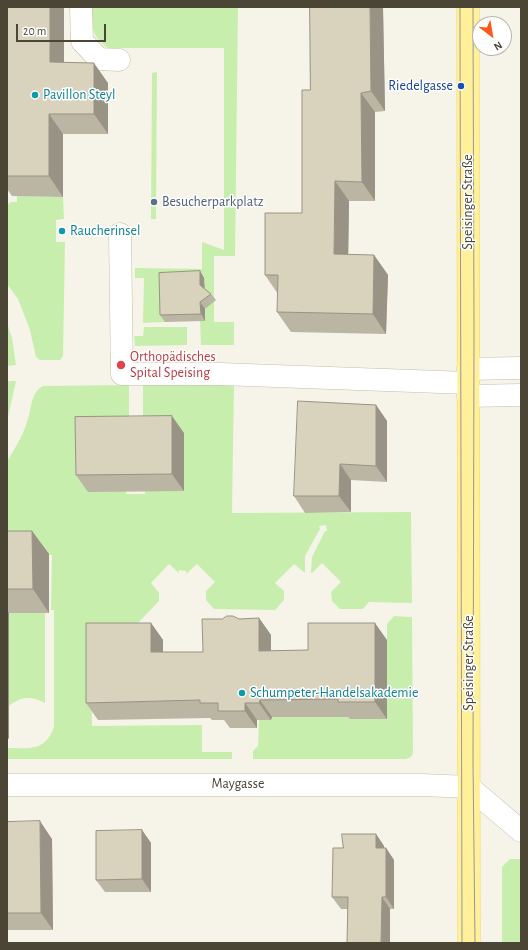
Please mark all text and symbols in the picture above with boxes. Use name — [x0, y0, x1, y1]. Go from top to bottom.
scale bar — [18, 16, 108, 42]
north arrow — [472, 16, 512, 56]
text: 20 m — [23, 25, 46, 37]
text: N — [492, 39, 504, 53]
place label: Riedelgasse — [388, 78, 453, 94]
marker: Riedelgasse — [456, 81, 466, 91]
place label: Pavillon Steyl — [43, 87, 115, 103]
marker: Pavillon Steyl — [30, 90, 40, 100]
street label: Speisinger Straße — [460, 154, 476, 250]
place label: Besucherparkplatz — [162, 194, 263, 210]
marker: Besucherparkplatz — [149, 197, 159, 207]
place label: Raucherinsel — [70, 223, 140, 239]
marker: Raucherinsel — [57, 226, 67, 236]
place label: Orthopädisches Spital Speising — [130, 349, 216, 382]
marker: Orthopädisches Spital Speising — [115, 359, 127, 371]
street label: Speisinger Straße — [461, 615, 477, 711]
place label: Schumpeter-Handelsakademie — [250, 685, 418, 701]
marker: Schumpeter-Handelsakademie — [237, 688, 247, 698]
street label: Maygasse — [212, 776, 264, 792]

